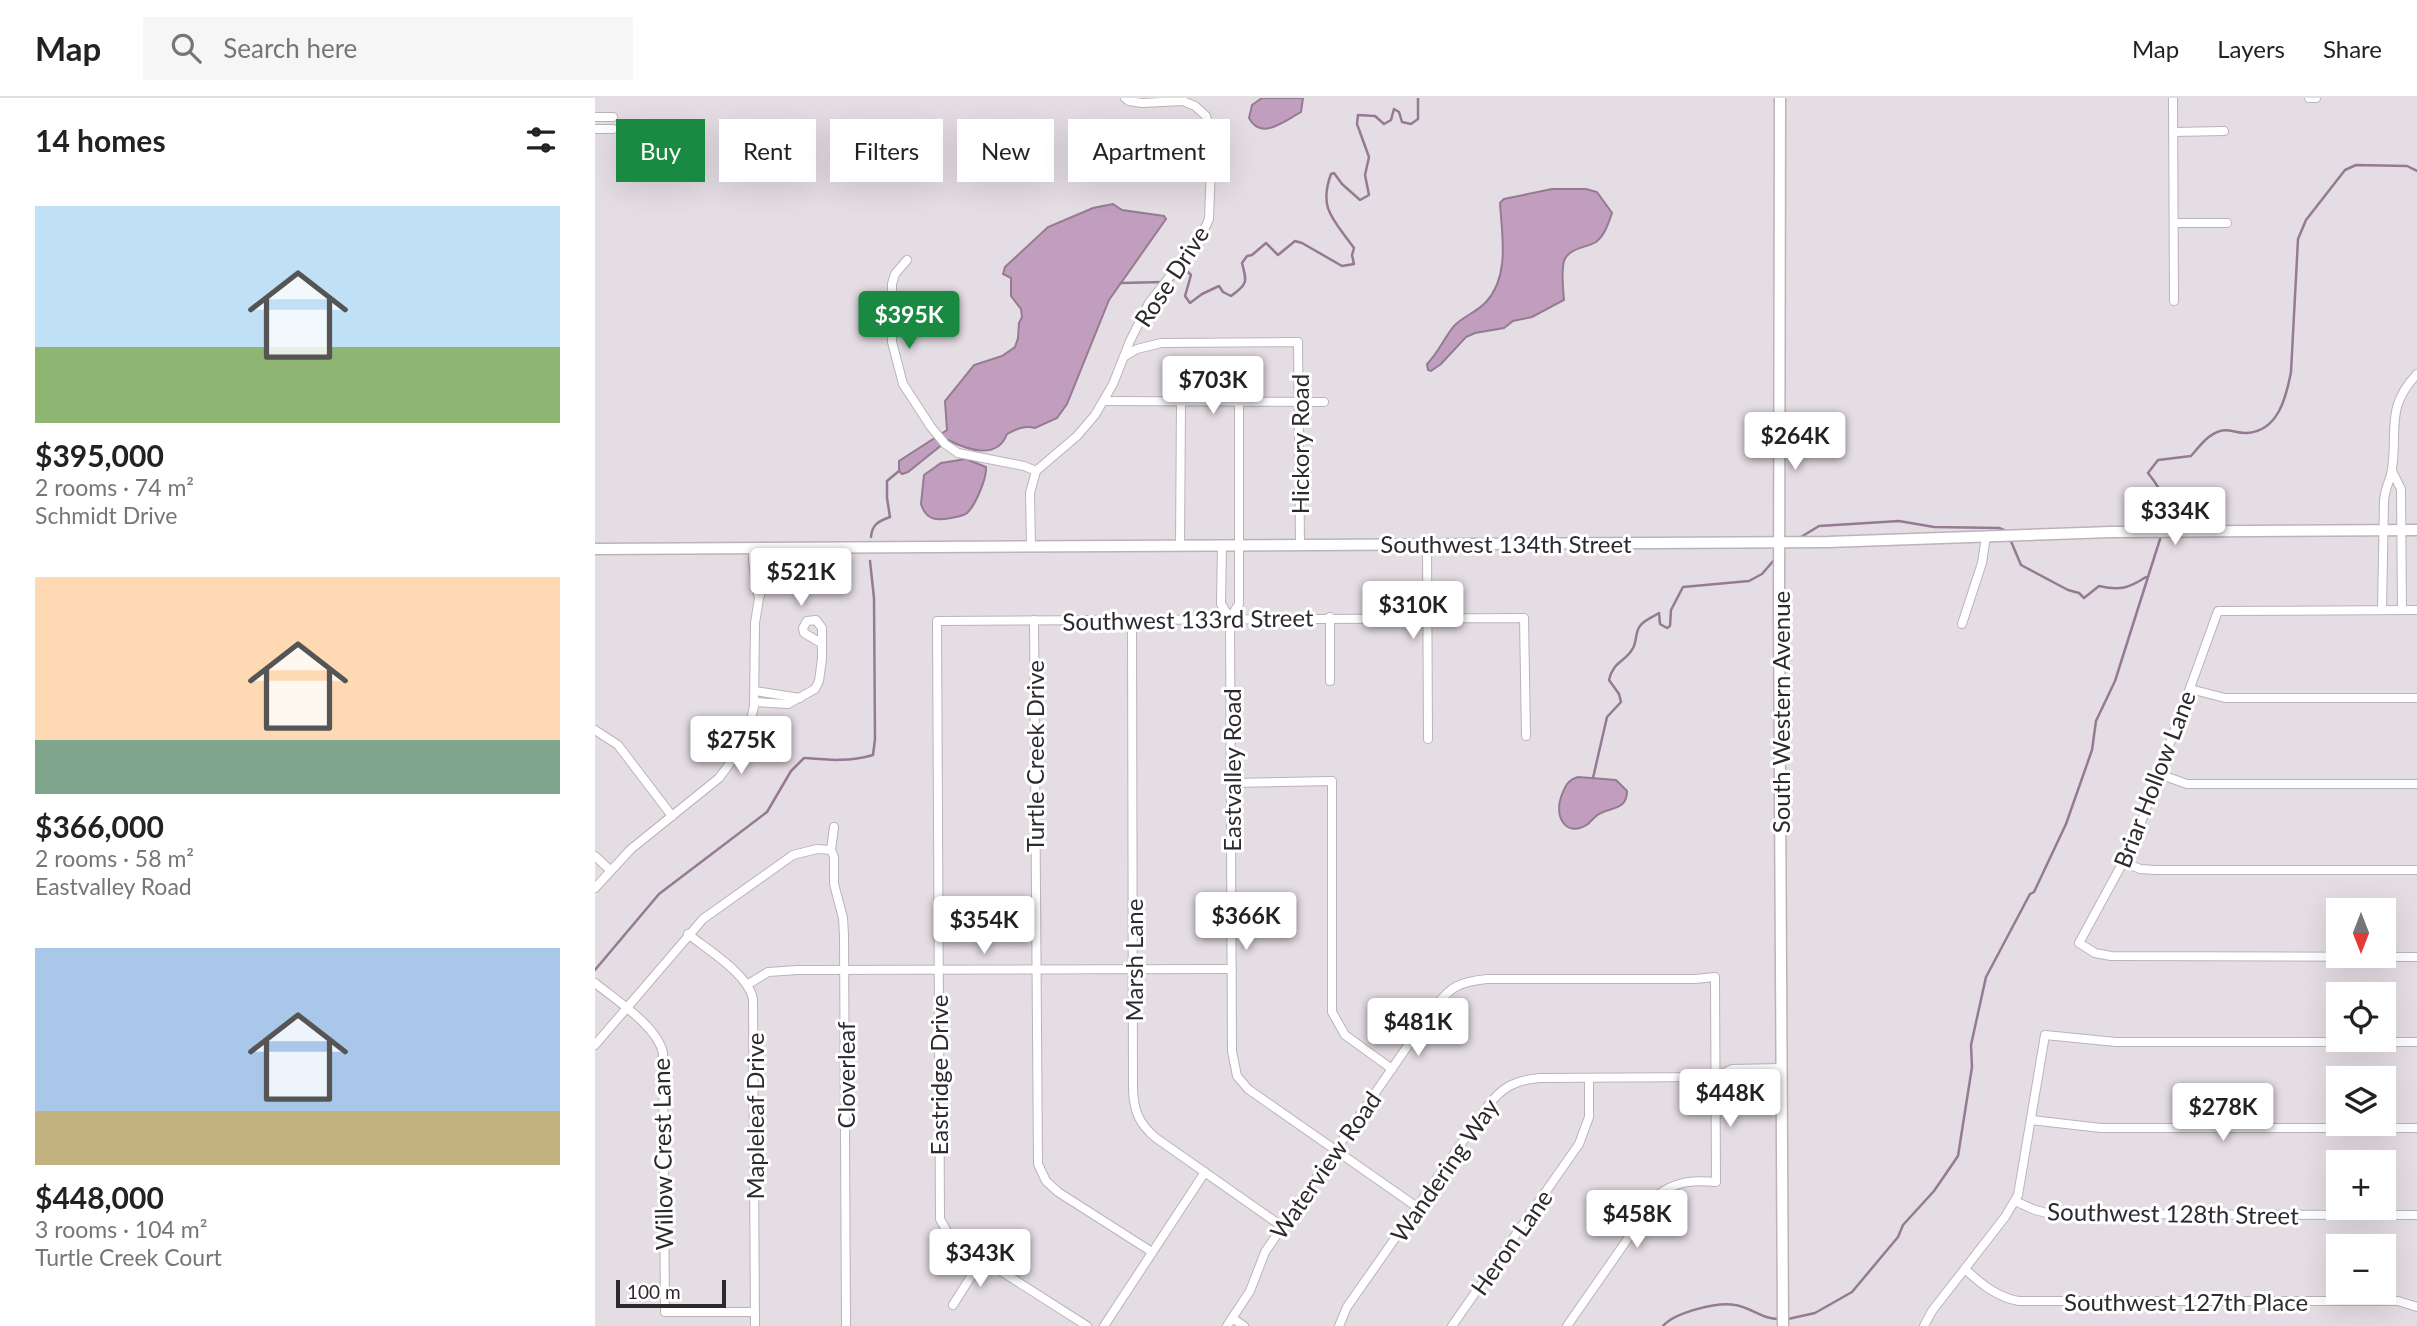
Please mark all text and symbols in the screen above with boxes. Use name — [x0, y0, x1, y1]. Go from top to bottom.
search box — [143, 17, 633, 80]
text: Map — [35, 28, 101, 68]
icon: search — [167, 29, 205, 67]
text: Search here — [223, 32, 357, 64]
text: Map — [2132, 34, 2179, 63]
text: Layers — [2217, 34, 2285, 63]
text: Share — [2323, 34, 2382, 63]
chip: Buy — [616, 119, 705, 182]
chip: Rent — [719, 119, 816, 182]
chip: Filters — [830, 119, 943, 182]
chip: New — [957, 119, 1054, 182]
chip: Apartment — [1068, 119, 1230, 182]
icon: filters — [522, 121, 560, 159]
text: 14 homes — [35, 122, 166, 158]
street label: Rose Drive — [1128, 220, 1214, 332]
icon: home — [235, 252, 361, 378]
pin: $395K — [860, 292, 958, 351]
text: $395K — [874, 300, 944, 328]
pin: $703K — [1164, 356, 1262, 416]
text: $703K — [1178, 365, 1248, 393]
street label: Hickory Road — [1285, 374, 1314, 514]
pin: $264K — [1746, 412, 1844, 472]
text: $264K — [1760, 421, 1830, 449]
text: $395,000 — [35, 437, 164, 473]
text: 2 rooms · 74 m² — [35, 473, 194, 501]
pin: $334K — [2126, 488, 2224, 547]
text: $334K — [2140, 496, 2210, 524]
text: Schmidt Drive — [35, 501, 178, 529]
street label: Southwest 134th Street — [1380, 529, 1632, 558]
pin: $521K — [752, 548, 850, 608]
text: $521K — [766, 557, 836, 585]
pin: $310K — [1364, 582, 1462, 641]
text: $310K — [1378, 590, 1448, 618]
street label: South Western Avenue — [1766, 591, 1795, 833]
street label: Southwest 133rd Street — [1062, 602, 1314, 636]
icon: home — [235, 623, 361, 749]
street label: Turtle Creek Drive — [1020, 660, 1049, 852]
street label: Briar Hollow Lane — [2107, 686, 2201, 872]
street label: Eastvalley Road — [1217, 688, 1246, 852]
pin: $275K — [692, 716, 790, 776]
text: $275K — [706, 725, 776, 753]
text: $366,000 — [35, 808, 164, 844]
text: 2 rooms · 58 m² — [35, 844, 194, 872]
text: Eastvalley Road — [35, 872, 192, 900]
pin: $366K — [1197, 892, 1295, 952]
pin: $354K — [935, 896, 1033, 956]
north arrow — [2326, 898, 2396, 968]
map controls — [2326, 898, 2396, 1304]
street label: Marsh Lane — [1119, 899, 1148, 1021]
text: $366K — [1211, 901, 1281, 929]
text: $354K — [949, 905, 1019, 933]
button: locate — [2326, 982, 2396, 1052]
icon: home — [235, 994, 361, 1120]
street label: Eastridge Drive — [924, 995, 953, 1155]
pin: $481K — [1369, 998, 1467, 1058]
text: $481K — [1383, 1007, 1453, 1035]
street label: Cloverleaf — [831, 1021, 860, 1128]
street label: Mapleleaf Drive — [740, 1032, 769, 1200]
street label: Willow Crest Lane — [646, 1058, 678, 1250]
button: layers — [2326, 1066, 2396, 1136]
pin: $448K — [1681, 1070, 1779, 1129]
text: $448K — [1695, 1078, 1765, 1106]
pin: $278K — [2174, 1084, 2272, 1143]
street label: Waterview Road — [1263, 1086, 1387, 1244]
street label: Wandering Way — [1384, 1092, 1505, 1247]
text: $278K — [2188, 1092, 2258, 1120]
button: + — [2326, 1150, 2396, 1220]
text: $448,000 — [35, 1179, 164, 1215]
street label: Heron Lane — [1464, 1184, 1558, 1300]
pin: $458K — [1588, 1190, 1686, 1250]
street label: Southwest 128th Street — [2047, 1196, 2299, 1230]
text: $458K — [1602, 1199, 1672, 1227]
text: 3 rooms · 104 m² — [35, 1215, 207, 1243]
pin: $343K — [931, 1230, 1029, 1289]
button: − — [2326, 1234, 2396, 1304]
text: $343K — [945, 1238, 1015, 1266]
text: Turtle Creek Court — [35, 1243, 222, 1271]
scale bar — [616, 1277, 726, 1309]
text: 100 m — [627, 1280, 681, 1303]
street label: Southwest 127th Place — [2064, 1287, 2308, 1316]

